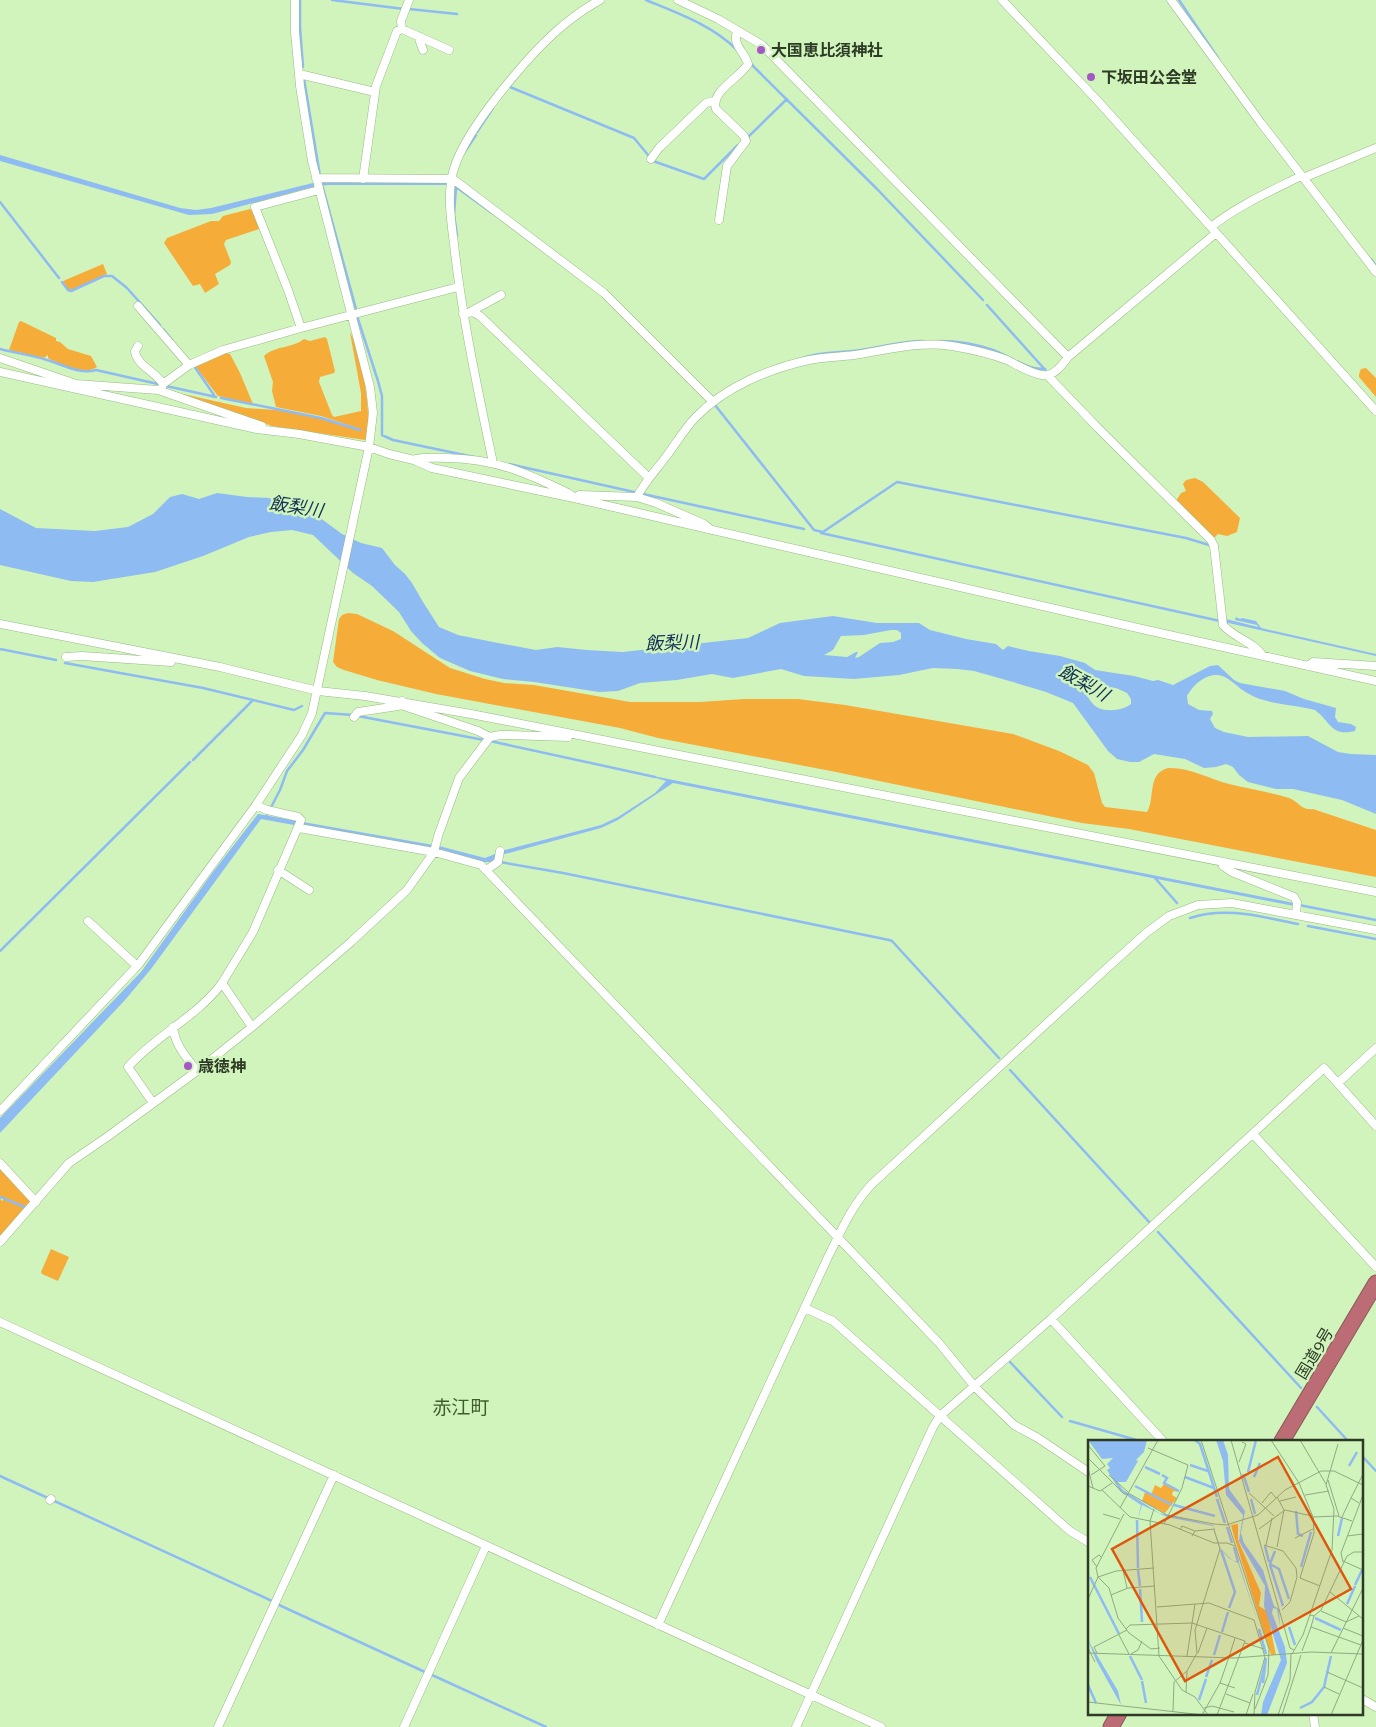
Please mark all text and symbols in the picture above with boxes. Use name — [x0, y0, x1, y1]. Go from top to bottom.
place label: 大国恵比須神社 — [771, 41, 883, 60]
marker: 大国恵比須神社 — [755, 44, 767, 56]
place label: 下坂田公会堂 — [1101, 68, 1197, 87]
marker: 下坂田公会堂 — [1085, 71, 1097, 83]
water label: 飯梨川 — [268, 492, 326, 521]
water label: 飯梨川 — [645, 631, 701, 654]
water label: 飯梨川 — [1056, 660, 1115, 706]
place label: 歳徳神 — [198, 1057, 246, 1076]
marker: 歳徳神 — [182, 1060, 194, 1072]
street label: 国道9号 — [1292, 1324, 1337, 1383]
district label: 赤江町 — [432, 1396, 490, 1419]
inset map — [1088, 1440, 1364, 1714]

